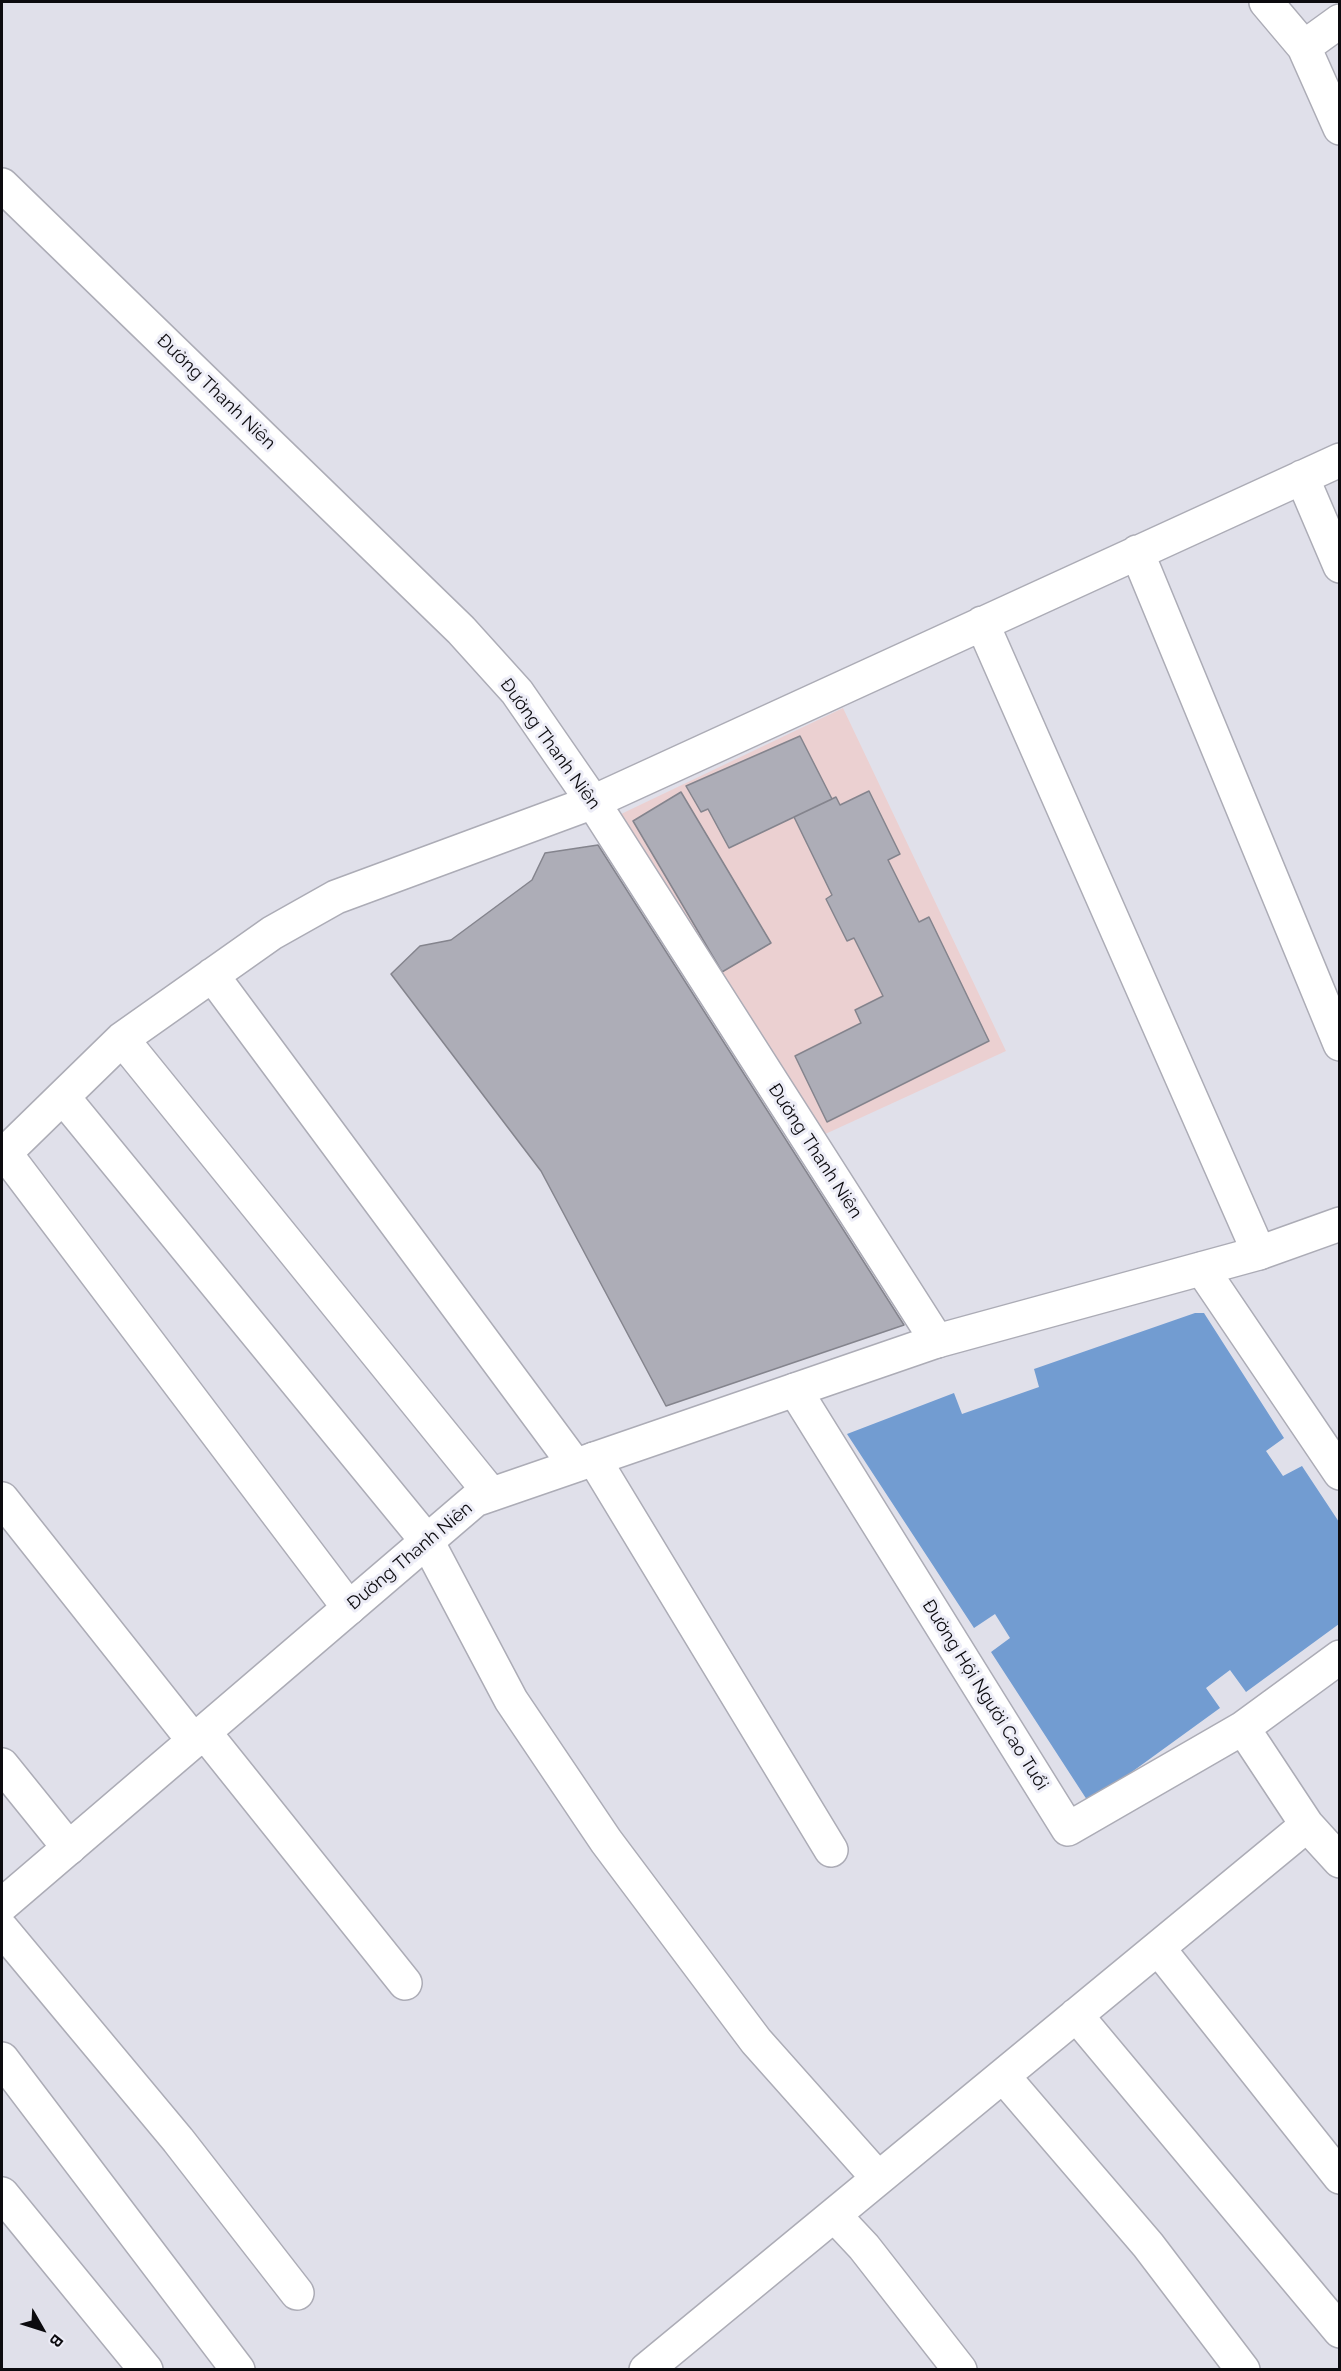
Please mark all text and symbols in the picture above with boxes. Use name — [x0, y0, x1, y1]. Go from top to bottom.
street label: Đường Thanh Niên — [152, 330, 280, 454]
street label: Đường Thanh Niên — [495, 674, 605, 814]
street label: Đường Thanh Niên — [763, 1080, 867, 1222]
street label: Đường Thanh Niên — [343, 1497, 477, 1615]
street label: Đường Hội Người Cao Tuổi — [918, 1596, 1052, 1794]
north arrow — [12, 2299, 72, 2359]
text: B — [46, 2330, 67, 2351]

